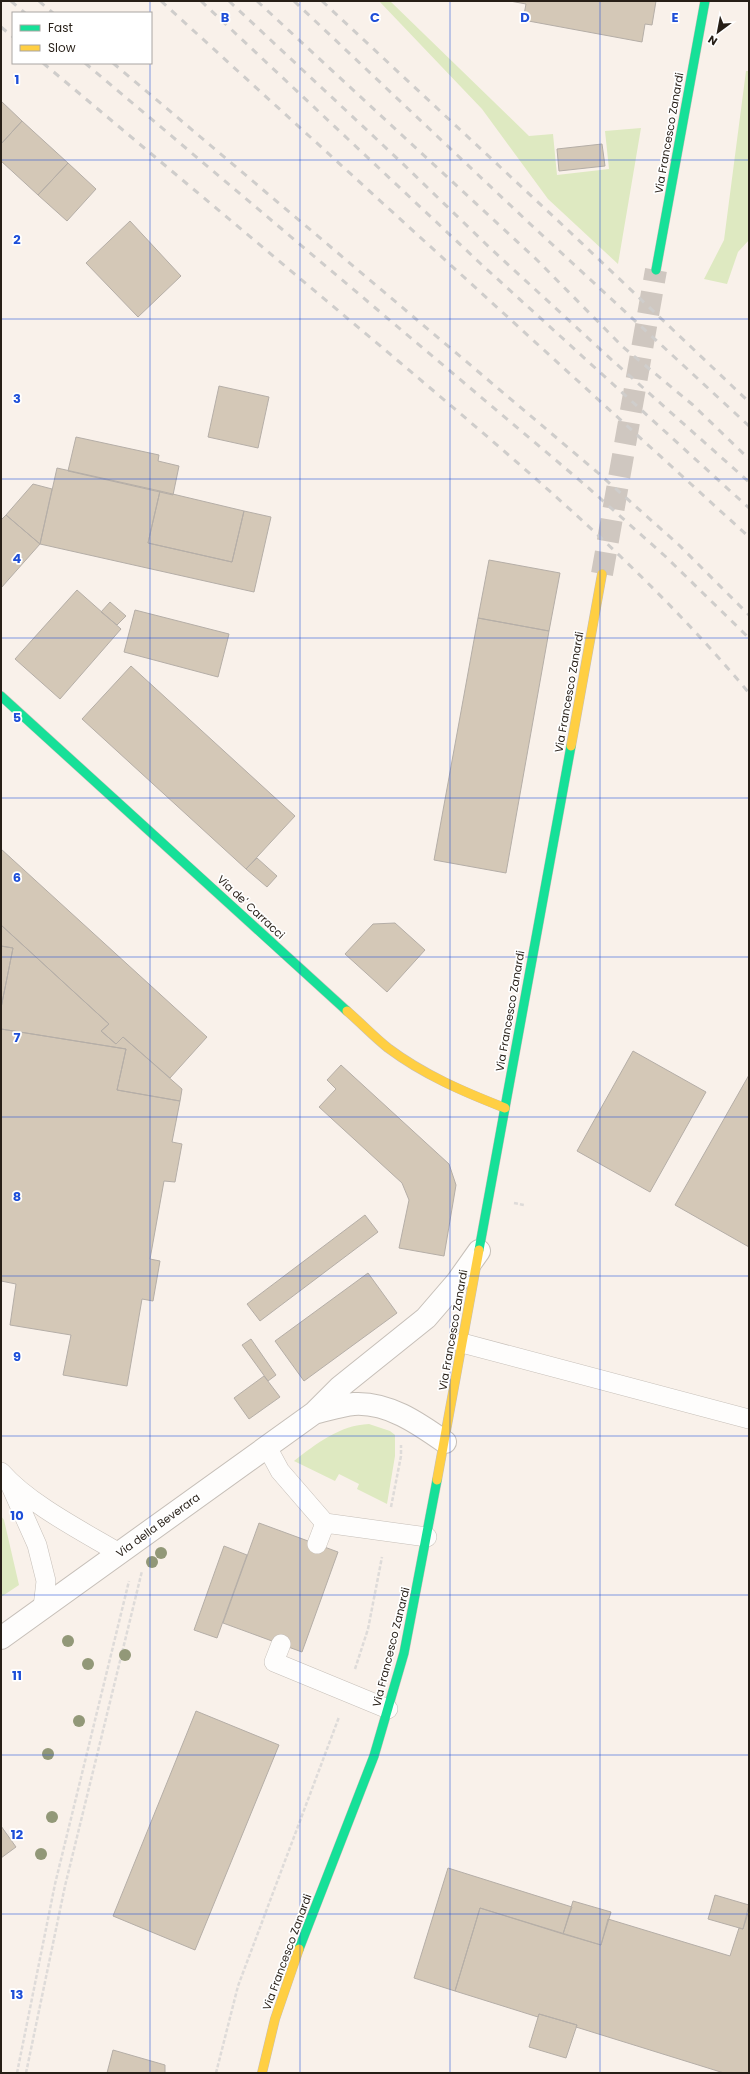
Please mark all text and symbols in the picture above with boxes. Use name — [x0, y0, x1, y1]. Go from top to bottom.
text: B — [221, 8, 230, 27]
text: C — [370, 8, 380, 27]
text: D — [520, 8, 530, 27]
text: E — [671, 8, 679, 27]
legend — [12, 12, 152, 64]
north arrow — [698, 12, 738, 52]
text: Fast — [48, 19, 73, 36]
text: N — [705, 32, 720, 49]
text: Slow — [48, 39, 76, 56]
text: 1 — [15, 70, 19, 89]
street label: Via Francesco Zanardi — [650, 71, 688, 195]
text: 2 — [13, 230, 21, 249]
text: 3 — [13, 389, 21, 408]
text: 4 — [13, 549, 22, 568]
street label: Via Francesco Zanardi — [550, 630, 588, 754]
text: 5 — [13, 708, 21, 727]
text: 6 — [13, 868, 21, 887]
street label: Via de' Carracci — [214, 871, 289, 943]
street label: Via Francesco Zanardi — [491, 949, 529, 1073]
text: 7 — [14, 1028, 21, 1047]
text: 8 — [13, 1187, 21, 1206]
street label: Via Francesco Zanardi — [434, 1268, 472, 1392]
text: 9 — [13, 1347, 21, 1366]
street label: Via della Beverara — [113, 1489, 203, 1561]
text: 10 — [10, 1506, 24, 1525]
street label: Via Francesco Zanardi — [368, 1585, 414, 1708]
text: 11 — [12, 1666, 22, 1685]
text: 12 — [11, 1825, 24, 1844]
street label: Via Francesco Zanardi — [259, 1891, 316, 2012]
text: 13 — [11, 1985, 24, 2004]

